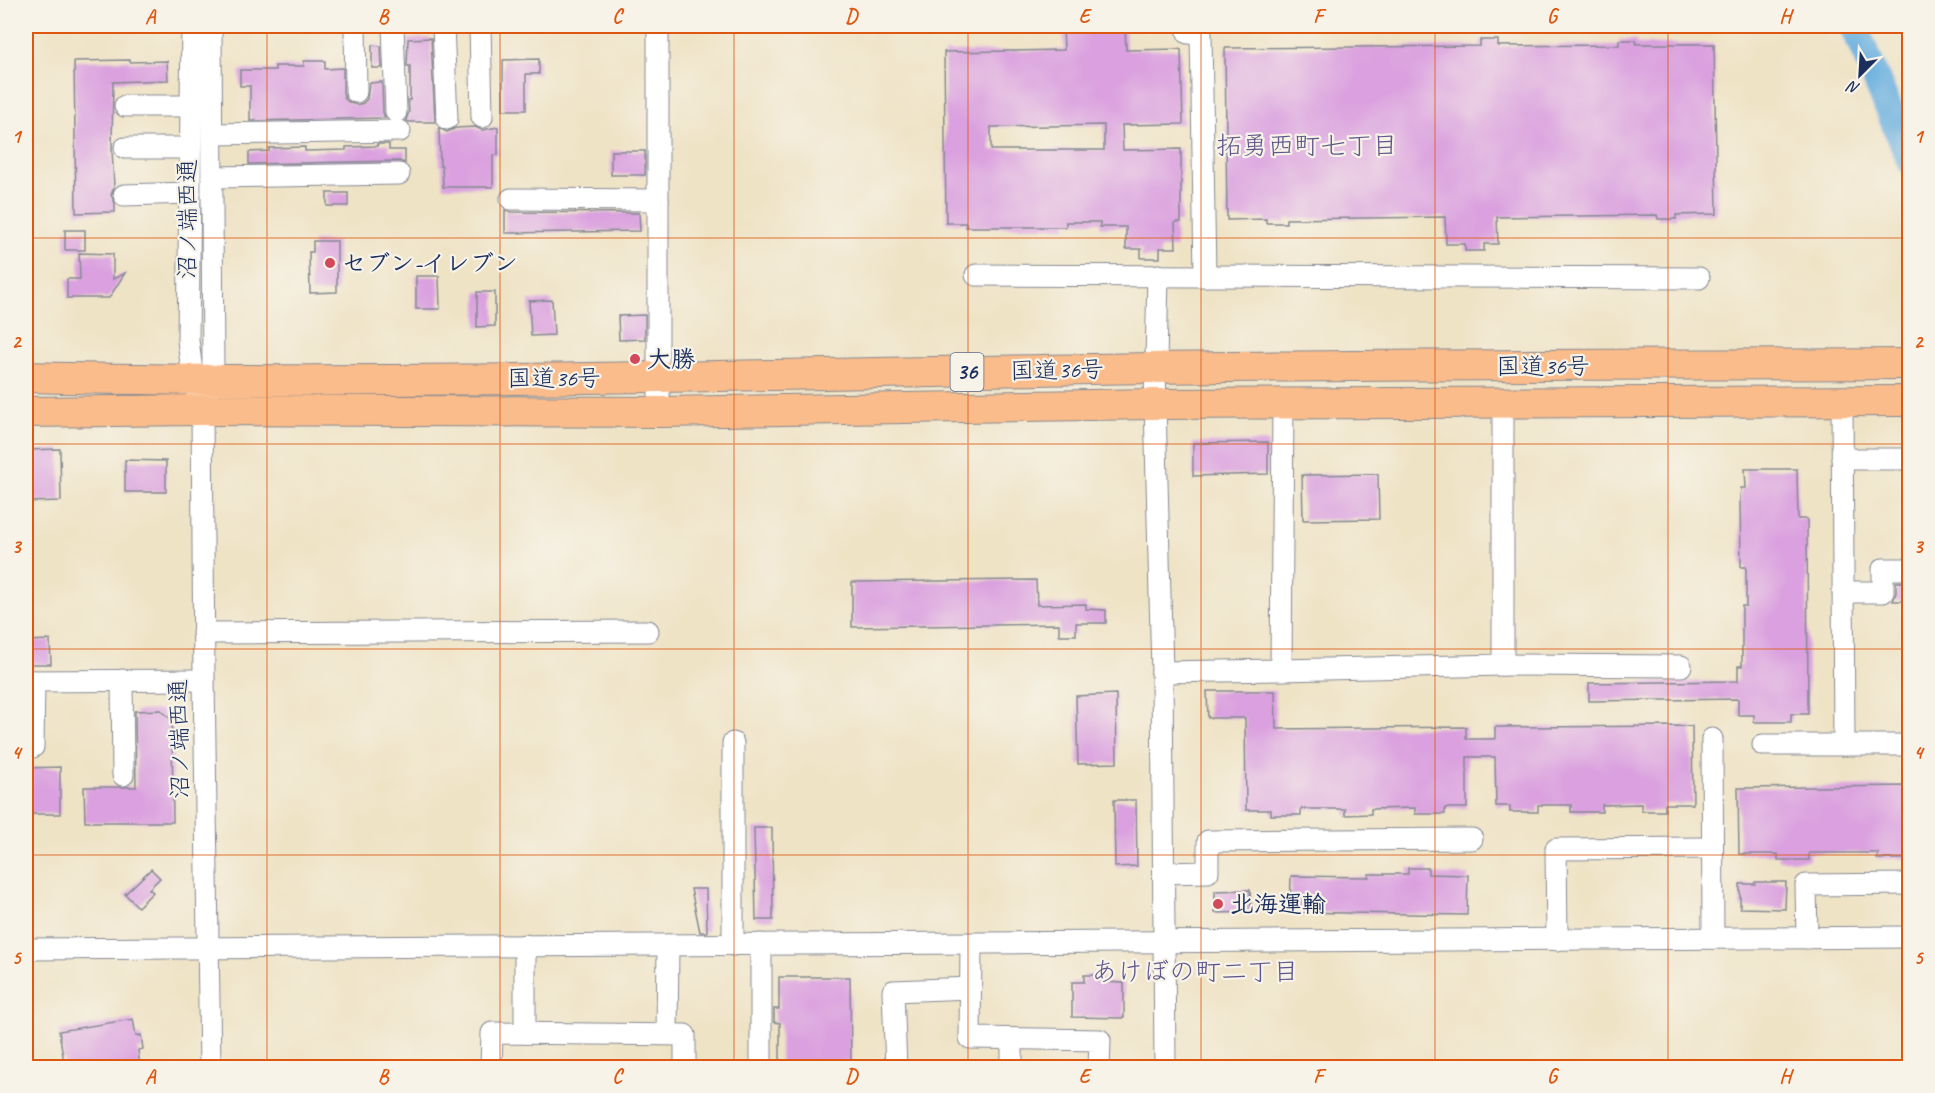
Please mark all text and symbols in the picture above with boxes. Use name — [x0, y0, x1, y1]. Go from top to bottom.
text: A — [145, 4, 157, 29]
text: B — [378, 4, 390, 29]
text: C — [612, 4, 624, 29]
text: D — [845, 4, 859, 29]
text: E — [1079, 4, 1093, 29]
text: F — [1313, 4, 1327, 29]
text: G — [1547, 4, 1560, 29]
text: H — [1779, 4, 1794, 29]
north arrow — [1830, 45, 1890, 105]
text: N — [1843, 75, 1863, 99]
text: 1 — [12, 124, 23, 149]
text: 1 — [1914, 124, 1925, 149]
district label: 拓勇西町七丁目 — [1216, 129, 1398, 162]
street label: 沼ノ端西通 — [172, 159, 202, 279]
place label: セブン-イレブン — [342, 248, 518, 278]
marker: セブン-イレブン — [323, 256, 337, 270]
text: 2 — [12, 329, 23, 354]
text: 2 — [1914, 329, 1925, 354]
place label: 大勝 — [647, 344, 695, 374]
street label: 国道36号 — [1496, 351, 1590, 381]
marker: 大勝 — [628, 352, 642, 366]
road number: 36 — [950, 353, 984, 391]
street label: 国道36号 — [1010, 354, 1104, 386]
street label: 国道36号 — [507, 363, 601, 393]
text: 3 — [12, 534, 23, 559]
text: 3 — [1914, 534, 1925, 559]
street label: 沼ノ端西通 — [163, 679, 195, 799]
text: 4 — [12, 740, 24, 765]
text: 4 — [1914, 740, 1926, 765]
place label: 北海運輸 — [1230, 889, 1326, 919]
marker: 北海運輸 — [1211, 897, 1225, 911]
text: 5 — [12, 945, 23, 970]
text: 5 — [1914, 945, 1925, 970]
district label: あけぼの町二丁目 — [1091, 955, 1299, 988]
text: A — [145, 1064, 157, 1089]
text: B — [378, 1064, 390, 1089]
text: C — [612, 1064, 624, 1089]
text: D — [845, 1064, 859, 1089]
text: E — [1079, 1064, 1093, 1089]
text: F — [1313, 1064, 1327, 1089]
text: G — [1547, 1064, 1560, 1089]
text: H — [1779, 1064, 1794, 1089]

